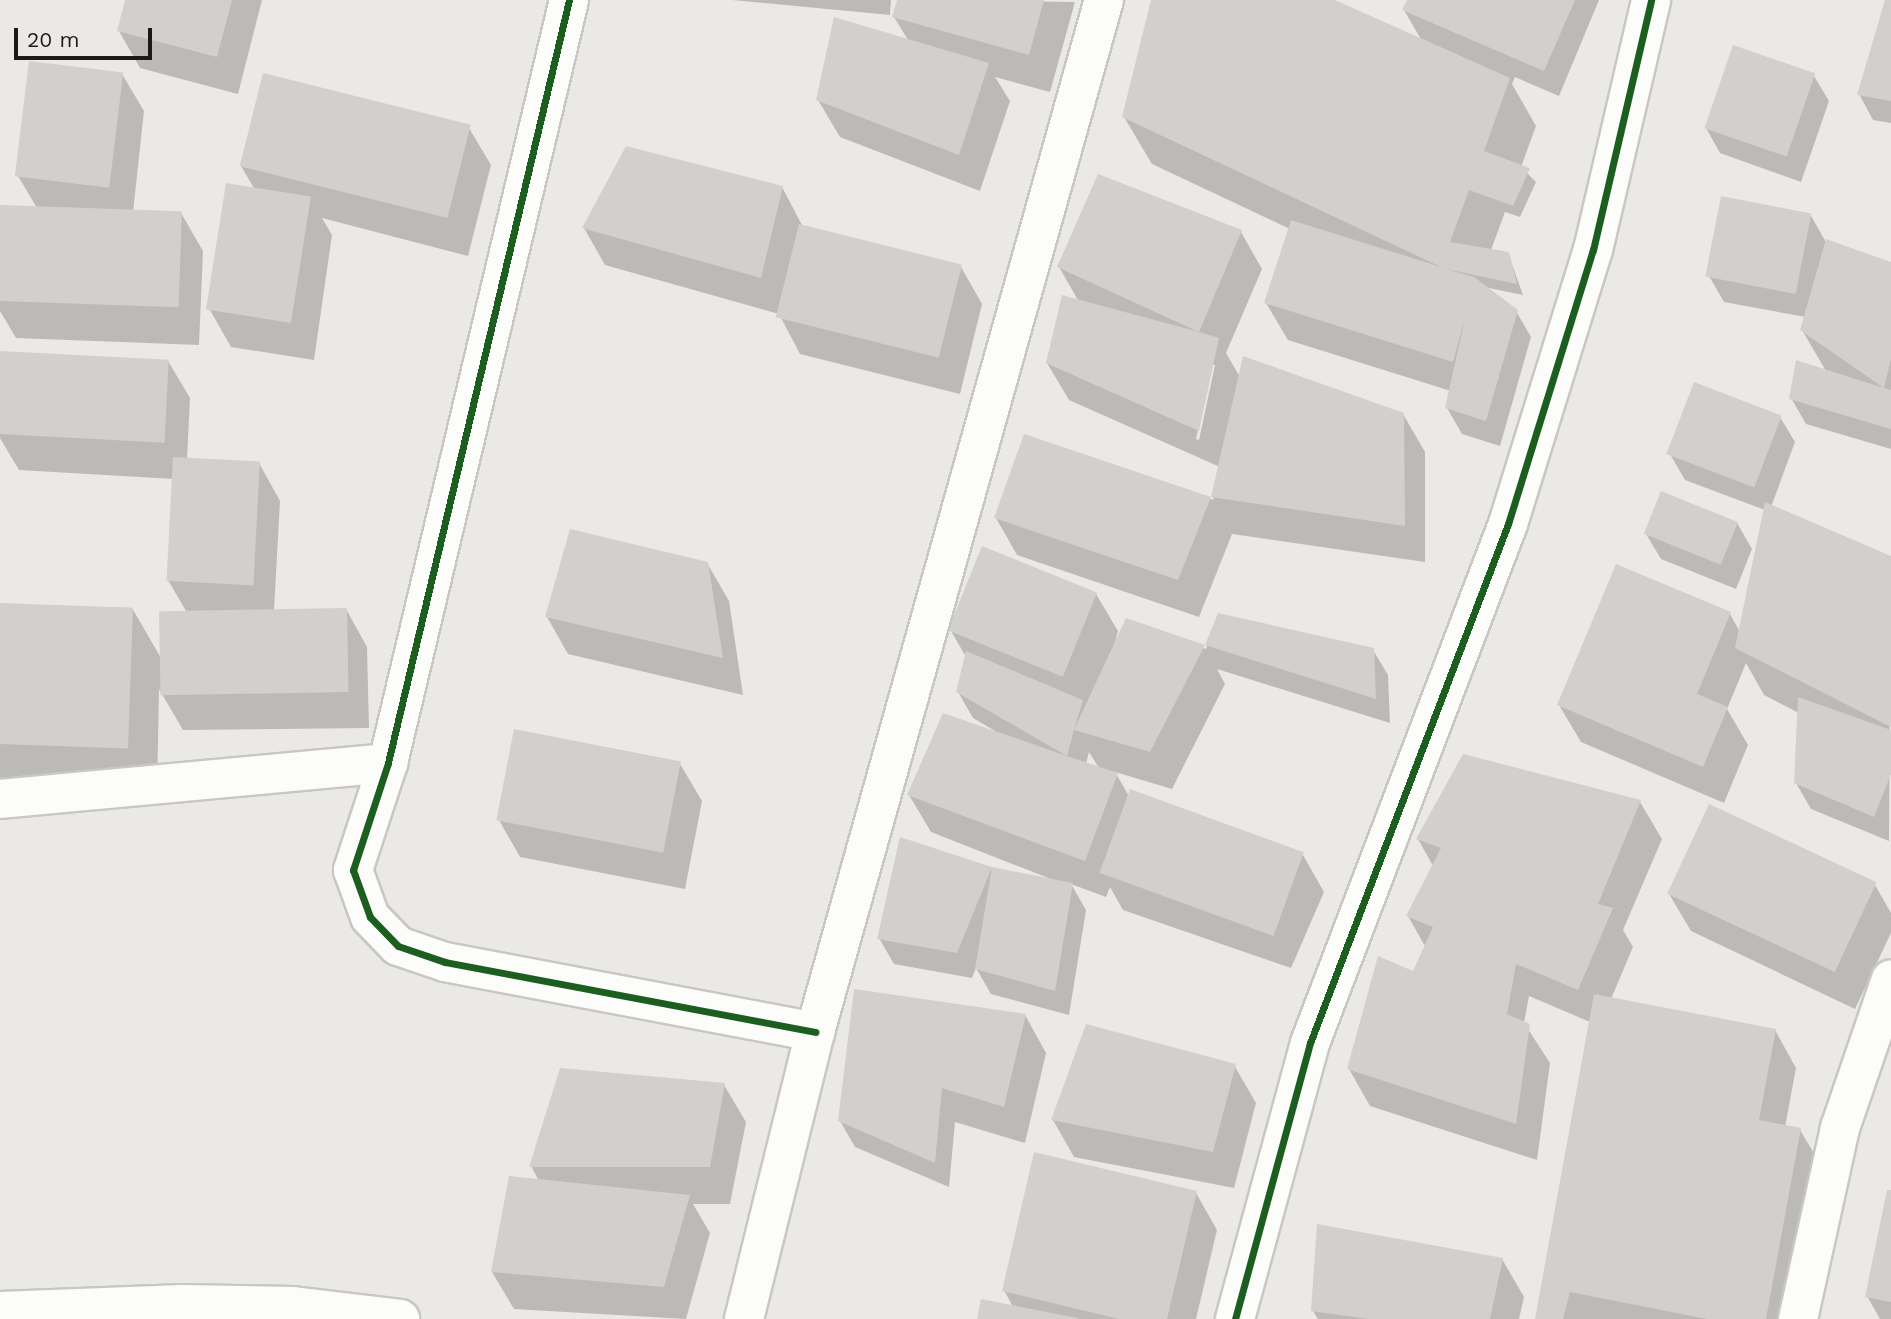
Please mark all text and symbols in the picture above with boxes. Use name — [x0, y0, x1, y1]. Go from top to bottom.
scale bar — [18, 14, 156, 58]
text: 20 m — [27, 27, 79, 52]

